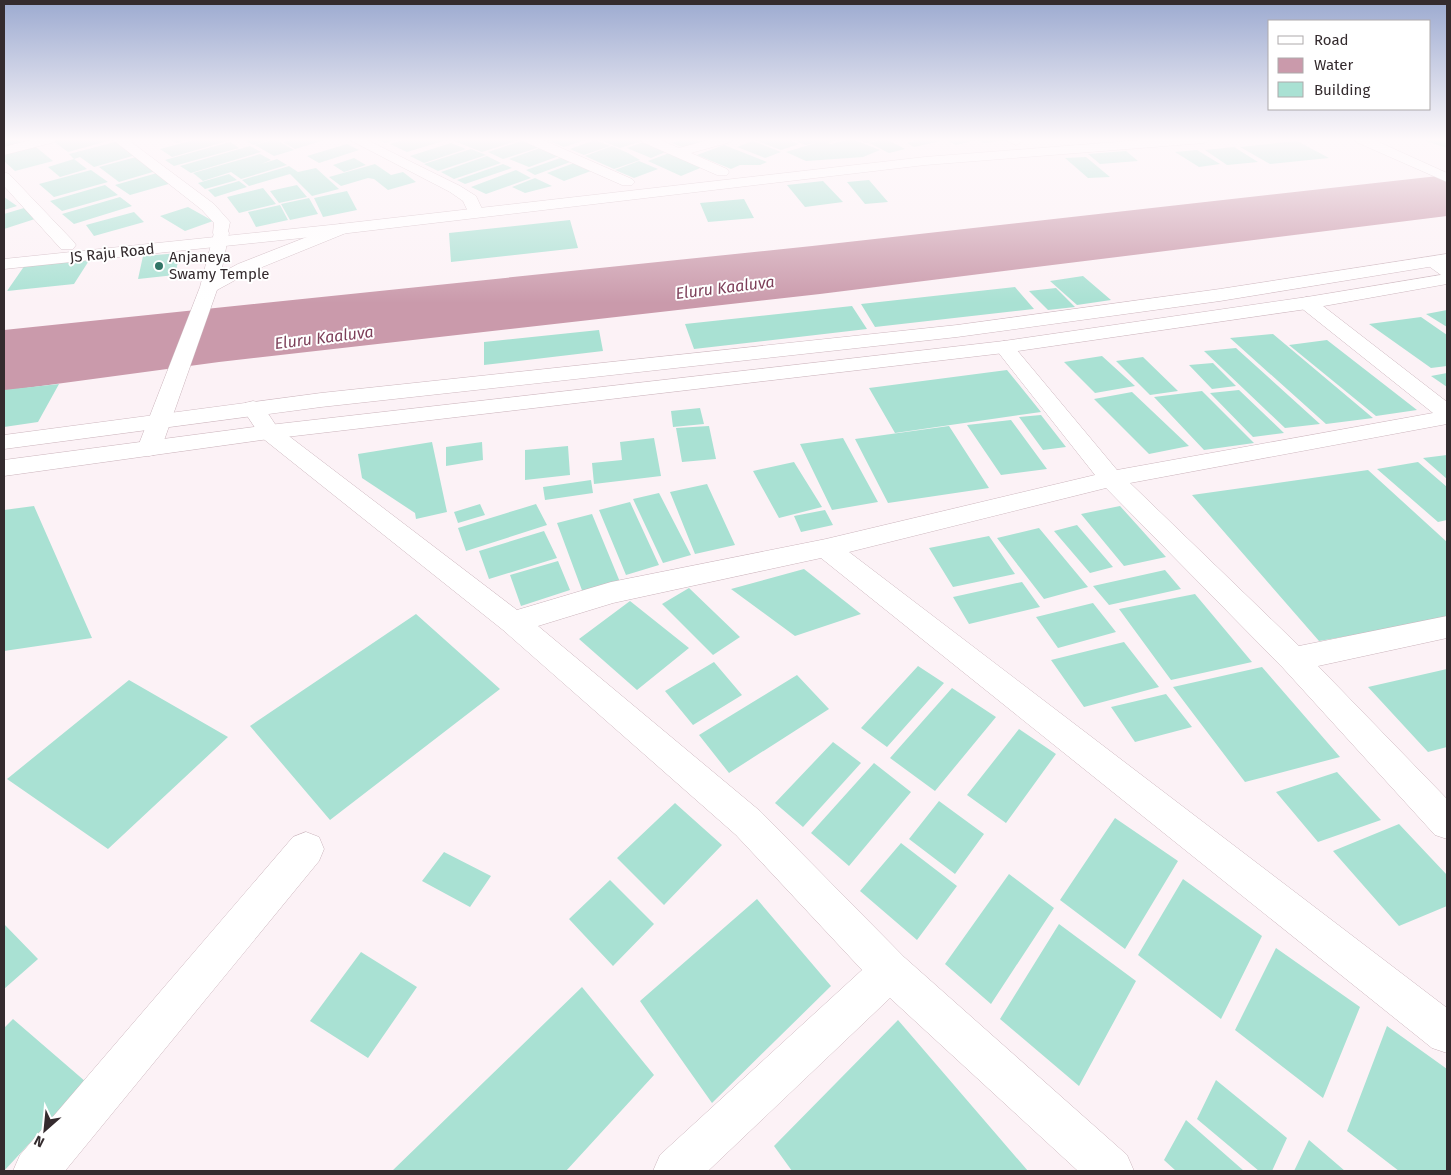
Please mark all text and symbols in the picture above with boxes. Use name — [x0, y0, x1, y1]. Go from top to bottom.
legend — [1268, 20, 1431, 110]
text: Road — [1314, 31, 1349, 49]
text: Water — [1314, 56, 1353, 74]
text: Building — [1314, 81, 1370, 99]
street label: JS Raju Road — [69, 240, 155, 266]
place label: Anjaneya Swamy Temple — [169, 248, 269, 283]
marker: Anjaneya Swamy Temple — [153, 260, 165, 272]
water label: Eluru Kaaluva — [674, 272, 776, 303]
water label: Eluru Kaaluva — [273, 322, 375, 353]
north arrow — [20, 1105, 70, 1155]
text: N — [31, 1131, 47, 1151]

